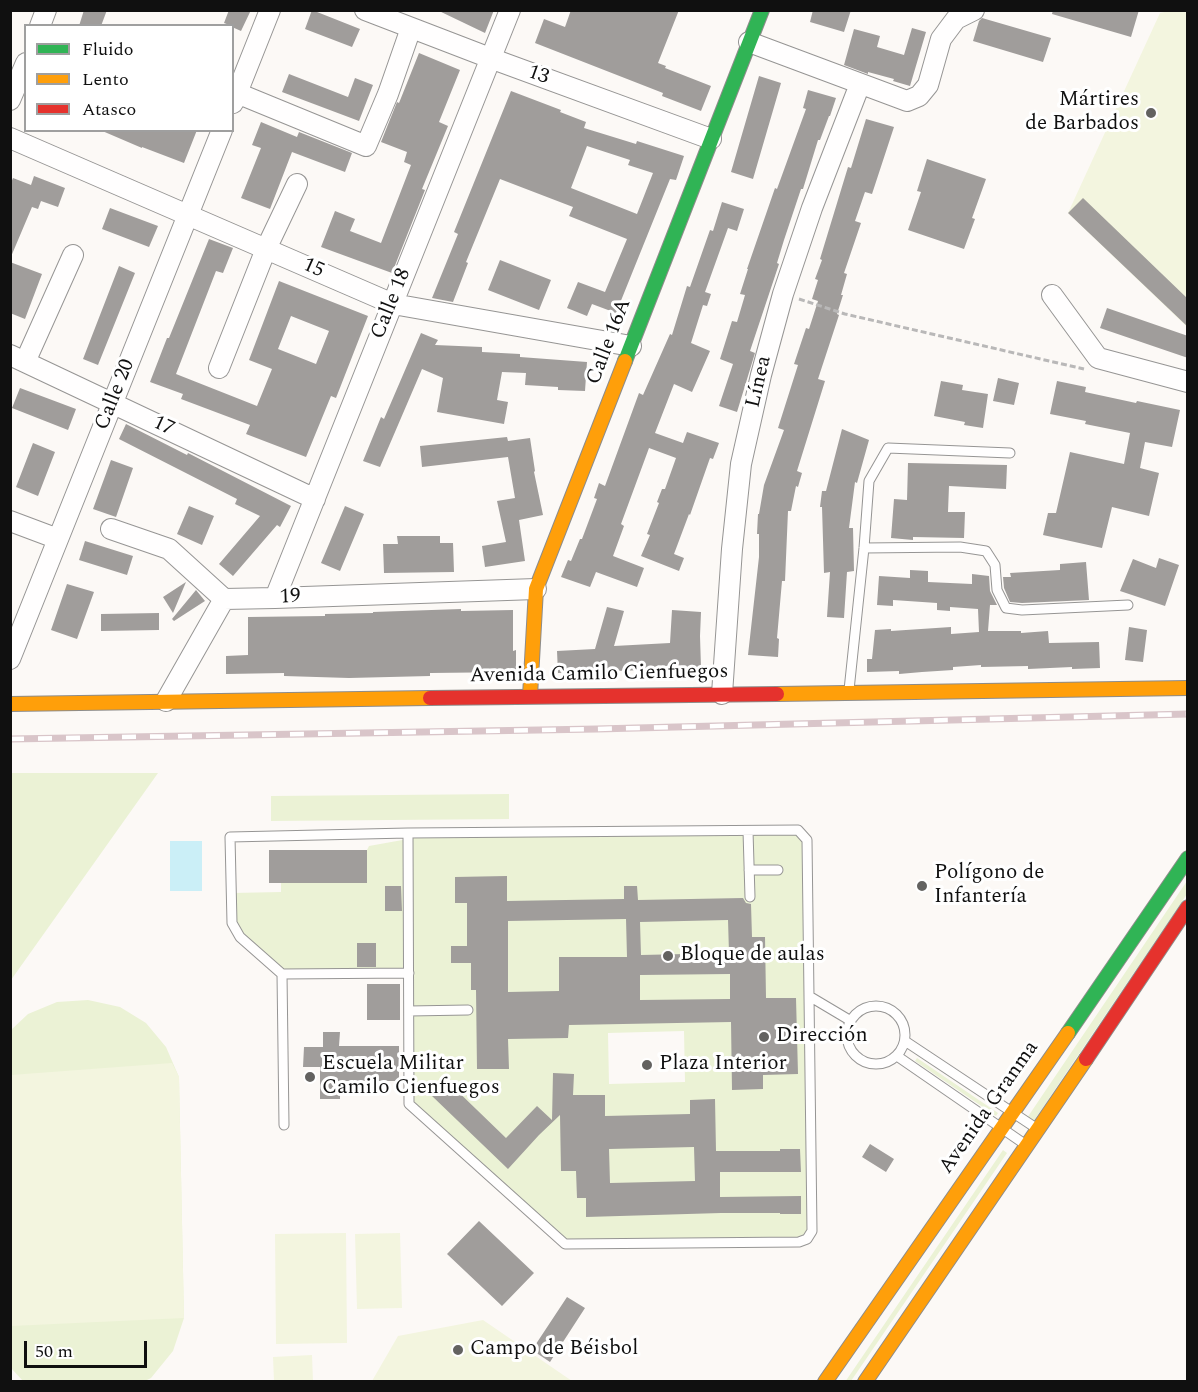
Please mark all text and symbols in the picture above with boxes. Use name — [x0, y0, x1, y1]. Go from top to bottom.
legend — [24, 24, 234, 132]
text: Fluido — [82, 36, 134, 63]
street label: 13 — [524, 61, 552, 91]
text: Lento — [82, 66, 129, 93]
place label: Mártires de Barbados — [1025, 88, 1139, 138]
text: Atasco — [82, 96, 136, 123]
marker: Mártires de Barbados — [1144, 106, 1158, 120]
street label: 15 — [298, 253, 328, 285]
street label: Calle 18 — [366, 265, 418, 343]
street label: Calle 16A — [582, 296, 638, 388]
street label: Línea — [742, 354, 778, 410]
street label: Calle 20 — [90, 356, 142, 434]
street label: 17 — [148, 411, 178, 443]
street label: 19 — [279, 585, 301, 611]
street label: Avenida Camilo Cienfuegos — [469, 660, 729, 690]
place label: Polígono de Infantería — [934, 861, 1044, 911]
marker: Polígono de Infantería — [915, 879, 929, 893]
place label: Bloque de aulas — [680, 943, 825, 969]
marker: Bloque de aulas — [661, 949, 675, 963]
place label: Dirección — [776, 1024, 868, 1050]
marker: Dirección — [757, 1030, 771, 1044]
street label: Avenida Granma — [935, 1037, 1045, 1179]
place label: Escuela Militar Camilo Cienfuegos — [322, 1052, 500, 1102]
place label: Plaza Interior — [659, 1052, 787, 1078]
marker: Plaza Interior — [640, 1058, 654, 1072]
marker: Escuela Militar Camilo Cienfuegos — [303, 1070, 317, 1084]
scale bar — [27, 1329, 150, 1367]
place label: Campo de Béisbol — [470, 1337, 638, 1363]
text: 50 m — [35, 1338, 73, 1365]
marker: Campo de Béisbol — [451, 1343, 465, 1357]

